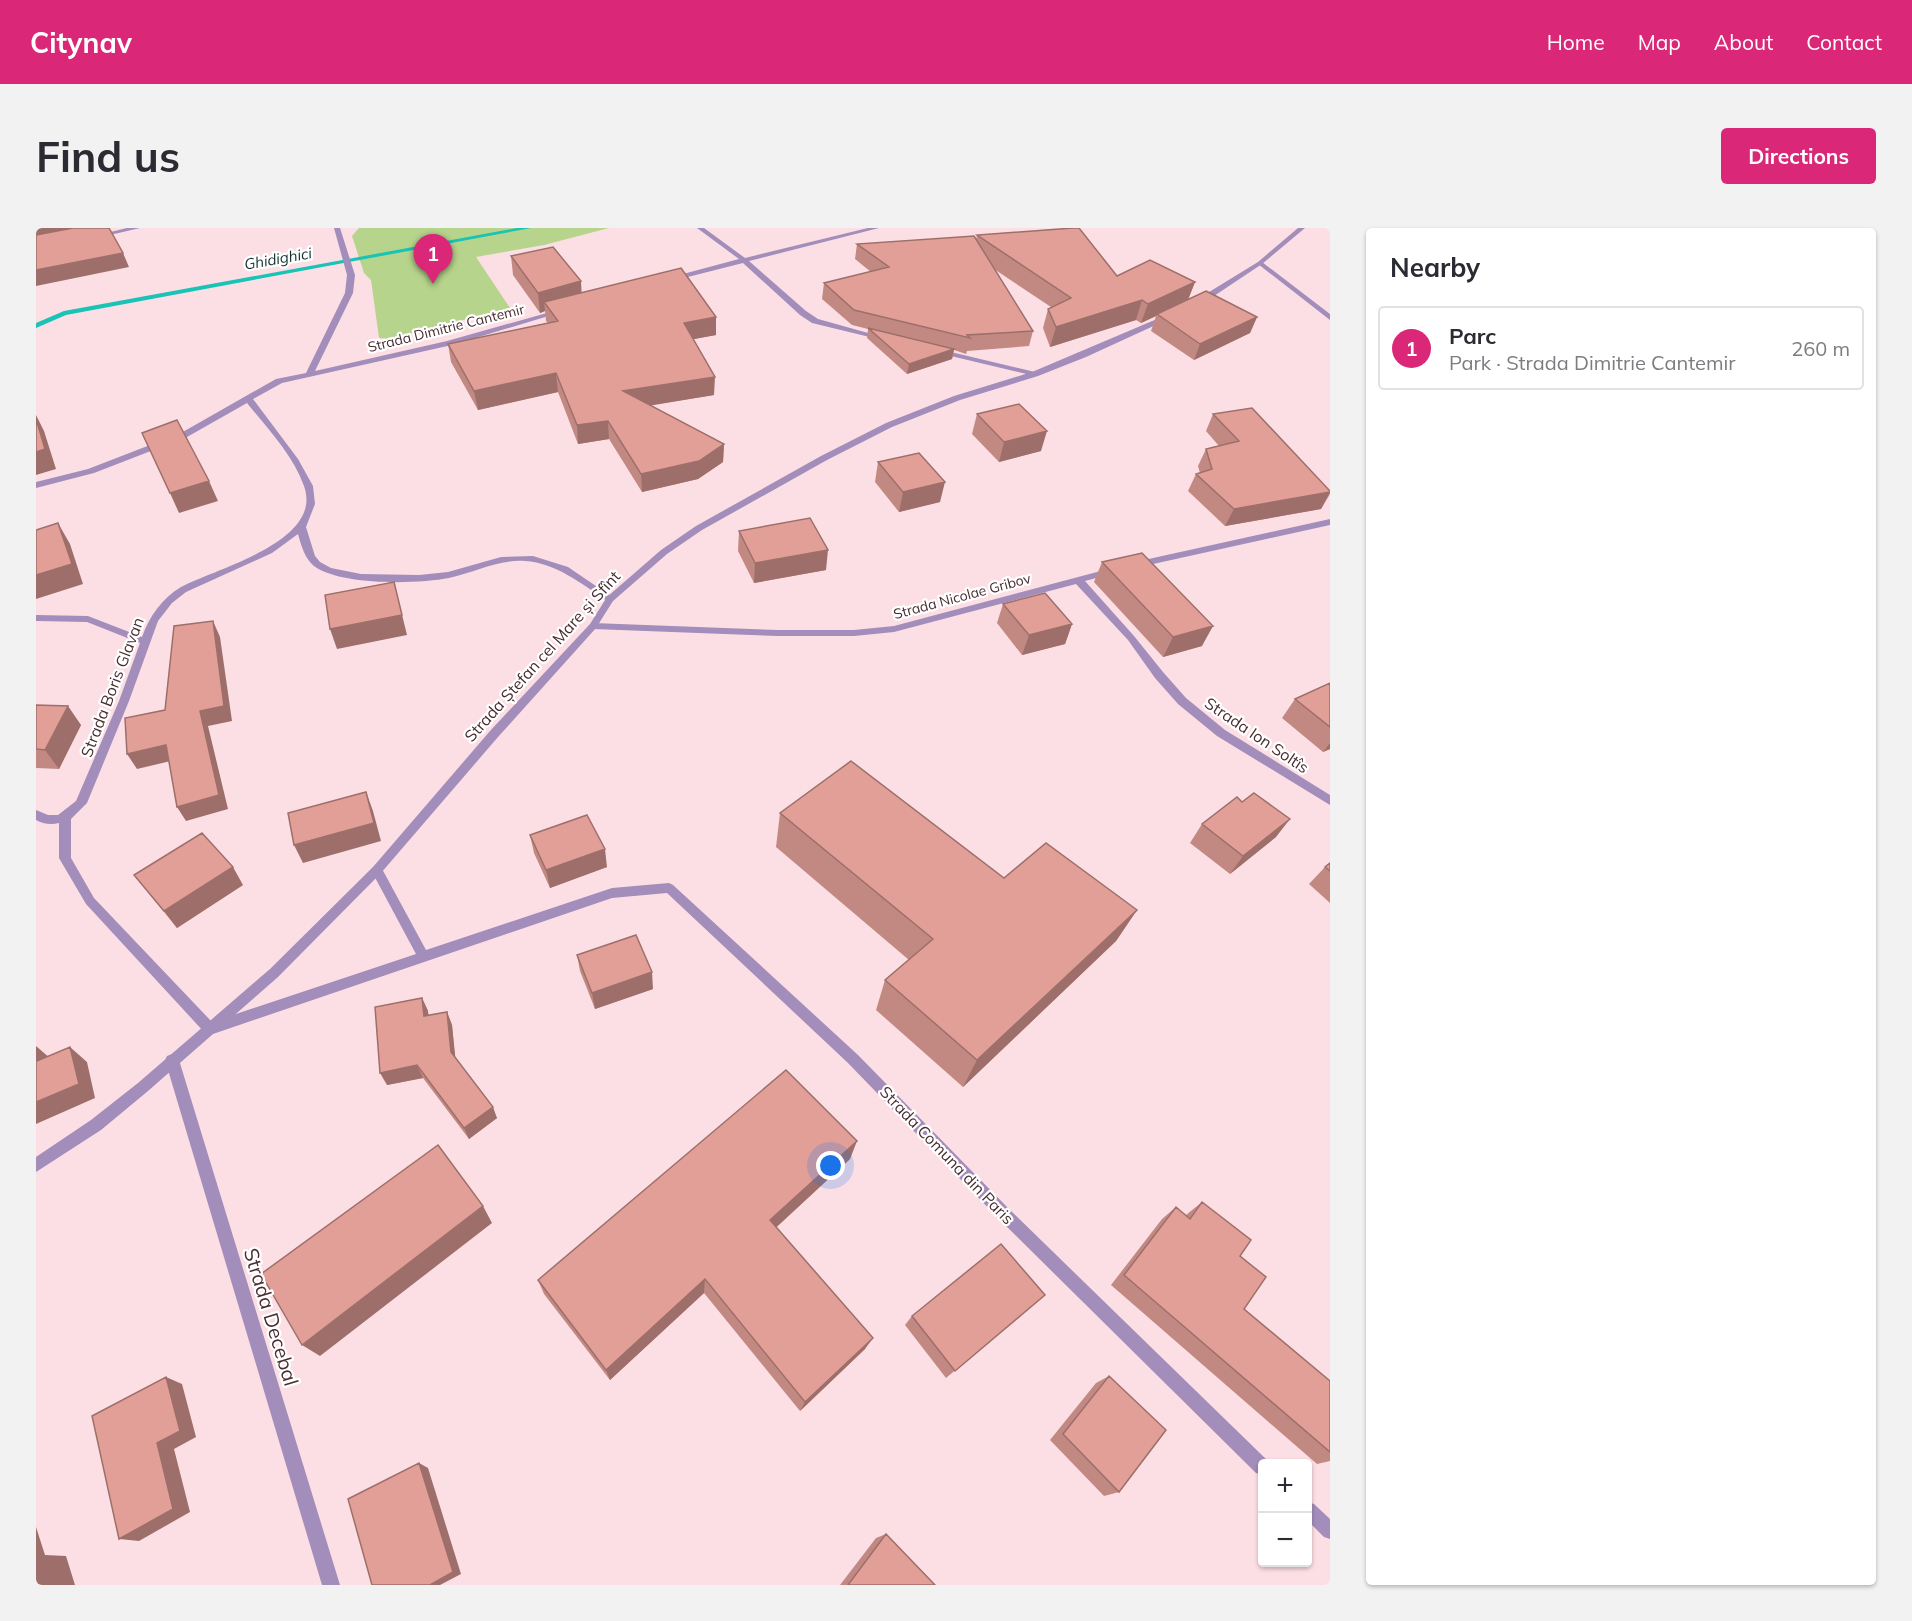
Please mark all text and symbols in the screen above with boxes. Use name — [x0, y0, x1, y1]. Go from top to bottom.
text: Citynav — [30, 25, 132, 60]
text: Home — [1547, 29, 1605, 55]
text: Map — [1638, 29, 1681, 55]
text: About — [1714, 29, 1773, 55]
text: Contact — [1806, 29, 1882, 55]
button: Directions — [1721, 128, 1876, 184]
text: Find us — [36, 130, 180, 183]
pin: 1 — [414, 235, 452, 284]
water label: Ghidighici — [243, 243, 314, 274]
text: Nearby — [1390, 251, 1480, 284]
street label: Strada Dimitrie Cantemir — [366, 300, 527, 356]
text: Parc — [1449, 322, 1496, 350]
text: 1 — [1406, 336, 1418, 361]
text: 260 m — [1791, 336, 1850, 361]
text: Park · Strada Dimitrie Cantemir — [1449, 350, 1736, 375]
street label: Strada Ștefan cel Mare și Sfînt — [460, 566, 624, 746]
street label: Strada Nicolae Gribov — [891, 569, 1033, 623]
street label: Strada Boris Glavan — [76, 614, 148, 760]
street label: Strada Ion Soltîs — [1201, 693, 1313, 777]
street label: Strada Comuna din Paris — [876, 1082, 1018, 1228]
your location — [816, 1151, 845, 1180]
street label: Strada Decebal — [239, 1245, 304, 1389]
map controls — [1258, 1459, 1312, 1567]
button: + — [1258, 1459, 1312, 1513]
button: − — [1258, 1513, 1312, 1567]

